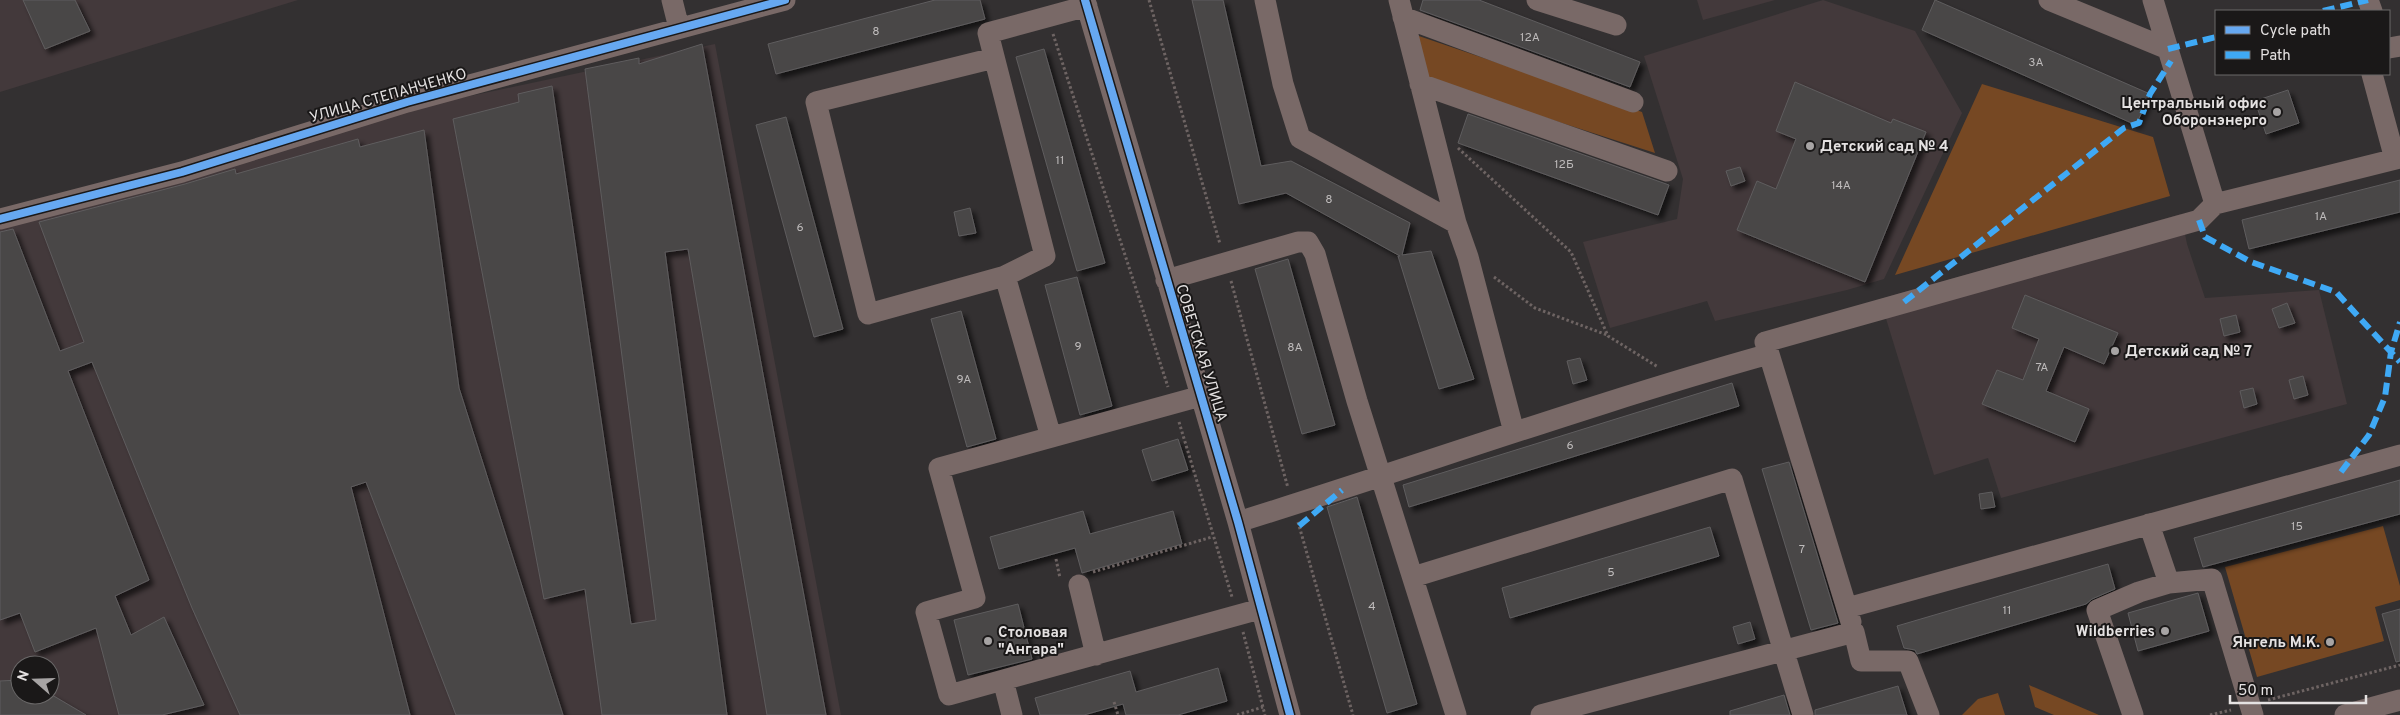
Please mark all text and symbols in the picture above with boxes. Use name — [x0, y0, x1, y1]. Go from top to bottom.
legend — [2215, 10, 2390, 75]
text: Cycle path — [2260, 22, 2331, 41]
house number: 8 — [872, 24, 880, 40]
house number: 12А — [1520, 30, 1540, 46]
text: Path — [2260, 47, 2291, 66]
house number: 3А — [2028, 55, 2044, 71]
street label: УЛИЦА СТЕПАНЧЕНКО — [308, 65, 469, 128]
place label: Центральный офис Оборонэнерго — [2121, 95, 2267, 131]
marker: Центральный офис Оборонэнерго — [2271, 106, 2283, 118]
place label: Детский сад № 4 — [1820, 138, 1949, 157]
marker: Детский сад № 4 — [1804, 140, 1816, 152]
house number: 11 — [1056, 153, 1064, 169]
house number: 12Б — [1554, 157, 1574, 173]
house number: 14А — [1831, 178, 1851, 194]
house number: 8 — [1325, 192, 1333, 208]
house number: 1А — [2315, 209, 2327, 225]
house number: 6 — [796, 220, 804, 236]
street label: СОВЕТСКАЯ УЛИЦА — [1171, 282, 1231, 425]
house number: 9 — [1074, 339, 1082, 355]
house number: 8А — [1287, 340, 1303, 356]
place label: Детский сад № 7 — [2125, 343, 2252, 362]
marker: Детский сад № 7 — [2109, 345, 2121, 357]
house number: 7А — [2035, 360, 2049, 376]
house number: 9А — [957, 372, 971, 388]
house number: 6 — [1566, 438, 1574, 454]
house number: 15 — [2291, 519, 2303, 535]
house number: 7 — [1799, 542, 1805, 558]
house number: 5 — [1607, 565, 1615, 581]
house number: 4 — [1368, 599, 1376, 615]
house number: 11 — [2003, 603, 2011, 619]
place label: Wildberries — [2076, 623, 2155, 642]
place label: Столовая "Ангара" — [998, 624, 1068, 660]
marker: Wildberries — [2159, 625, 2171, 637]
place label: Янгель М.К. — [2232, 634, 2320, 653]
marker: Столовая "Ангара" — [982, 635, 994, 647]
marker: Янгель М.К. — [2324, 636, 2336, 648]
north arrow — [10, 655, 60, 705]
text: N — [14, 668, 34, 684]
scale bar — [2230, 672, 2366, 704]
text: 50 m — [2238, 682, 2273, 701]

